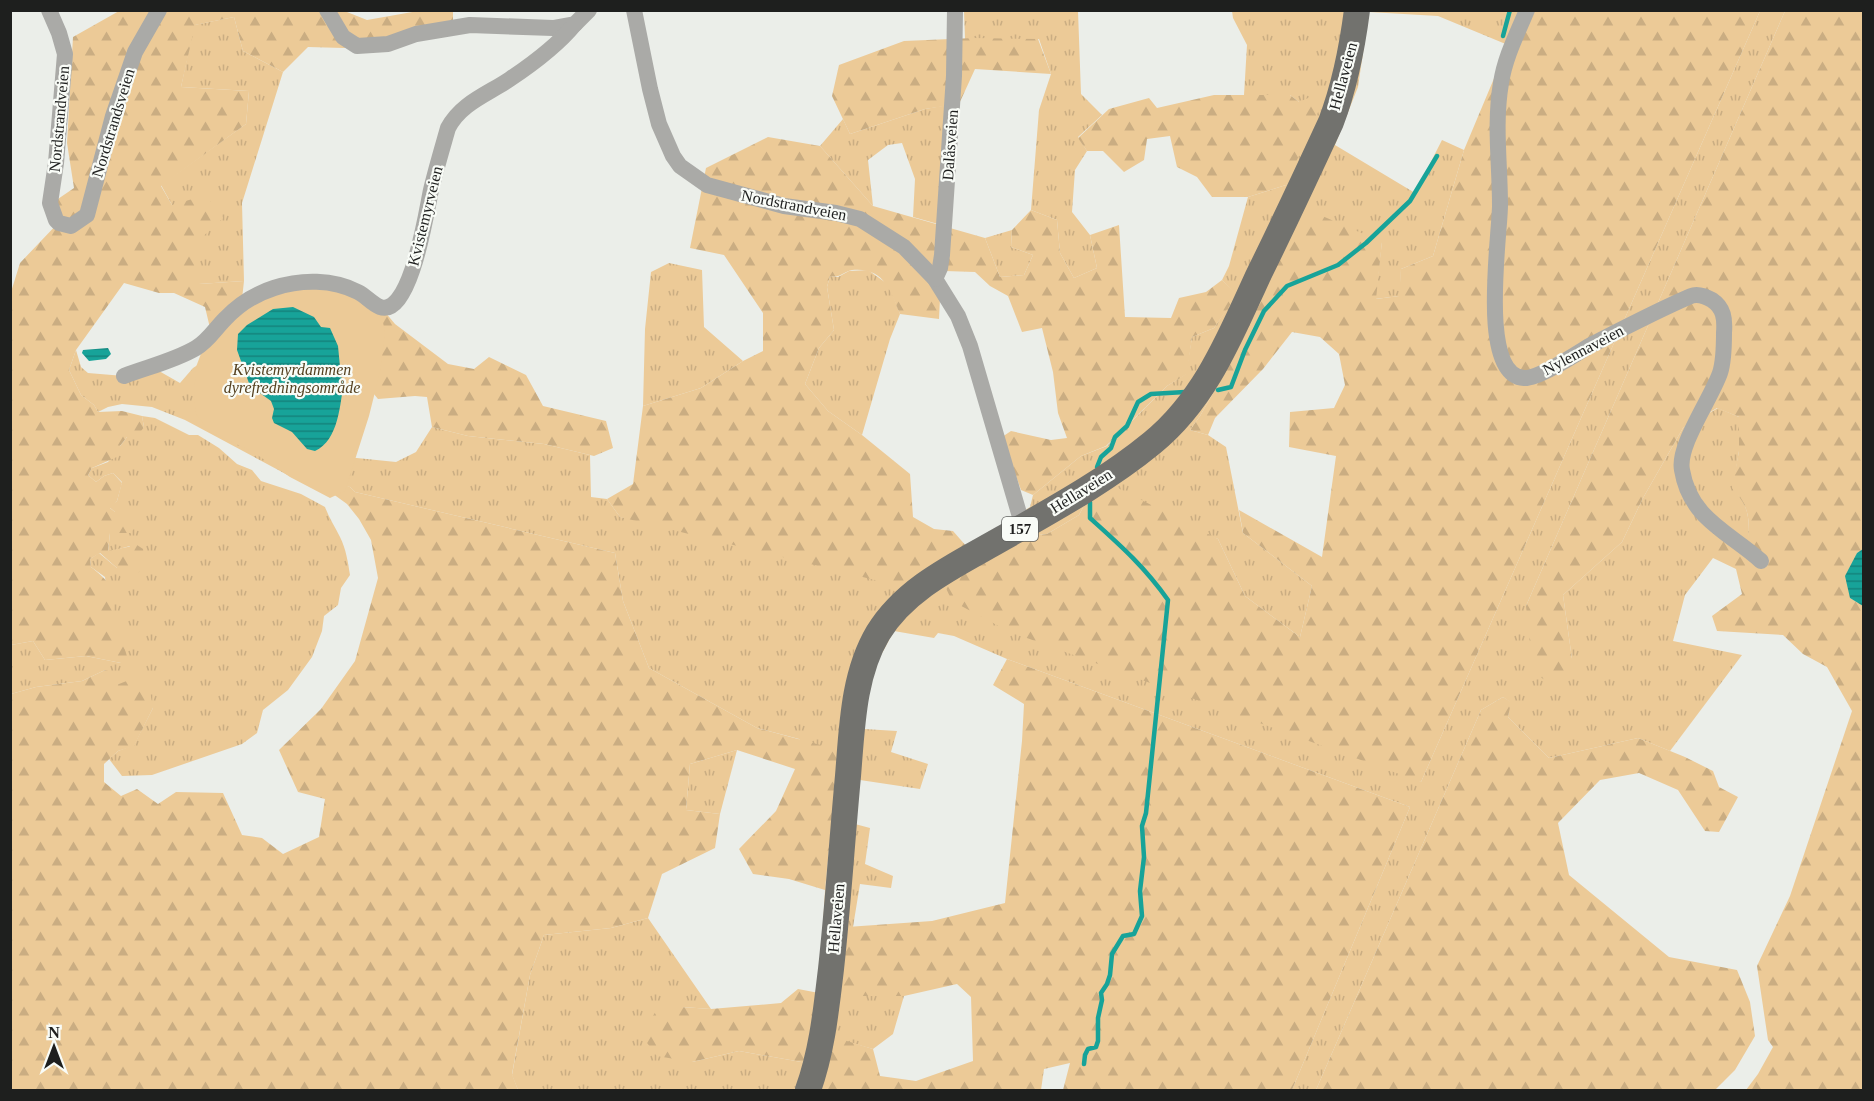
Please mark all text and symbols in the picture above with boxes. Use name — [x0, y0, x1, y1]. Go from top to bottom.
street label: Hellaveien — [1326, 40, 1360, 112]
street label: Nordstrandveien — [46, 65, 72, 173]
street label: Nordstrandsveien — [88, 67, 138, 179]
street label: Dalåsveien — [939, 109, 961, 181]
street label: Kvistemyrveien — [404, 164, 447, 268]
street label: Nordstrandveien — [740, 186, 848, 224]
street label: Nylennaveien — [1540, 322, 1627, 379]
park label: Kvistemyrdammen dyrefredningsområde — [224, 361, 360, 397]
street label: Hellaveien — [1047, 465, 1115, 517]
road number: 157 — [1002, 517, 1038, 541]
street label: Hellaveien — [825, 883, 847, 953]
north arrow — [24, 1017, 84, 1077]
text: N — [48, 1024, 60, 1041]

